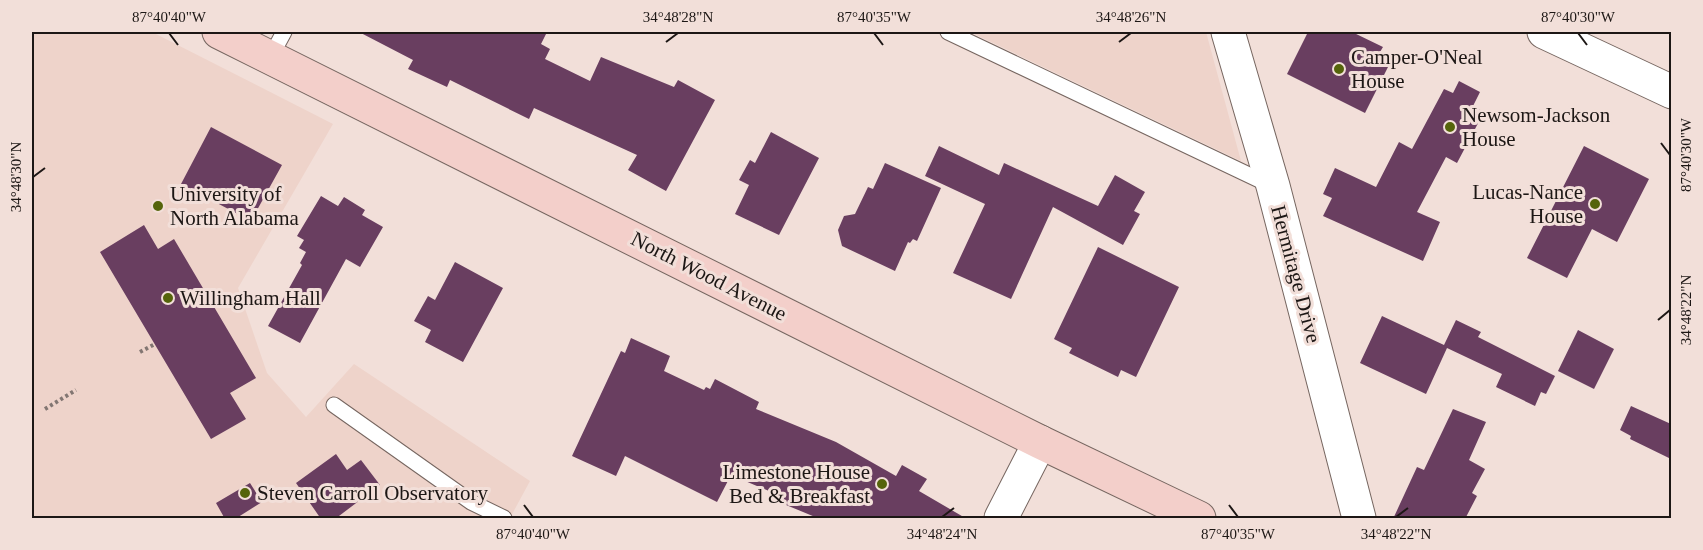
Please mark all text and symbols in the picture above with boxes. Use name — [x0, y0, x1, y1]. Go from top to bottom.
text: 87°40'40"W — [132, 9, 207, 25]
text: 34°48'28"N — [643, 9, 713, 25]
text: 87°40'35"W — [837, 9, 912, 25]
text: 34°48'26"N — [1096, 9, 1166, 25]
text: 87°40'30"W — [1541, 9, 1616, 25]
place label: Camper-O'Neal House — [1351, 45, 1483, 93]
marker: Camper-O'Neal House — [1332, 62, 1346, 76]
place label: Newsom-Jackson House — [1462, 103, 1611, 151]
text: 87°40'30"W — [1678, 117, 1694, 192]
marker: Newsom-Jackson House — [1443, 120, 1457, 134]
text: 34°48'30"N — [8, 142, 24, 212]
place label: Lucas-Nance House — [1472, 180, 1583, 228]
place label: University of North Alabama — [170, 182, 300, 230]
marker: Lucas-Nance House — [1588, 197, 1602, 211]
marker: University of North Alabama — [151, 199, 165, 213]
street label: Hermitage Drive — [1266, 202, 1326, 346]
street label: North Wood Avenue — [627, 226, 791, 326]
text: 34°48'22"N — [1678, 275, 1694, 345]
place label: Willingham Hall — [180, 286, 321, 310]
marker: Willingham Hall — [161, 291, 175, 305]
place label: Limestone House Bed & Breakfast — [722, 460, 870, 508]
marker: Limestone House Bed & Breakfast — [875, 477, 889, 491]
place label: Steven Carroll Observatory — [257, 481, 488, 505]
marker: Steven Carroll Observatory — [238, 486, 252, 500]
text: 87°40'40"W — [496, 526, 571, 542]
text: 34°48'24"N — [907, 526, 977, 542]
text: 87°40'35"W — [1201, 526, 1276, 542]
text: 34°48'22"N — [1361, 526, 1431, 542]

